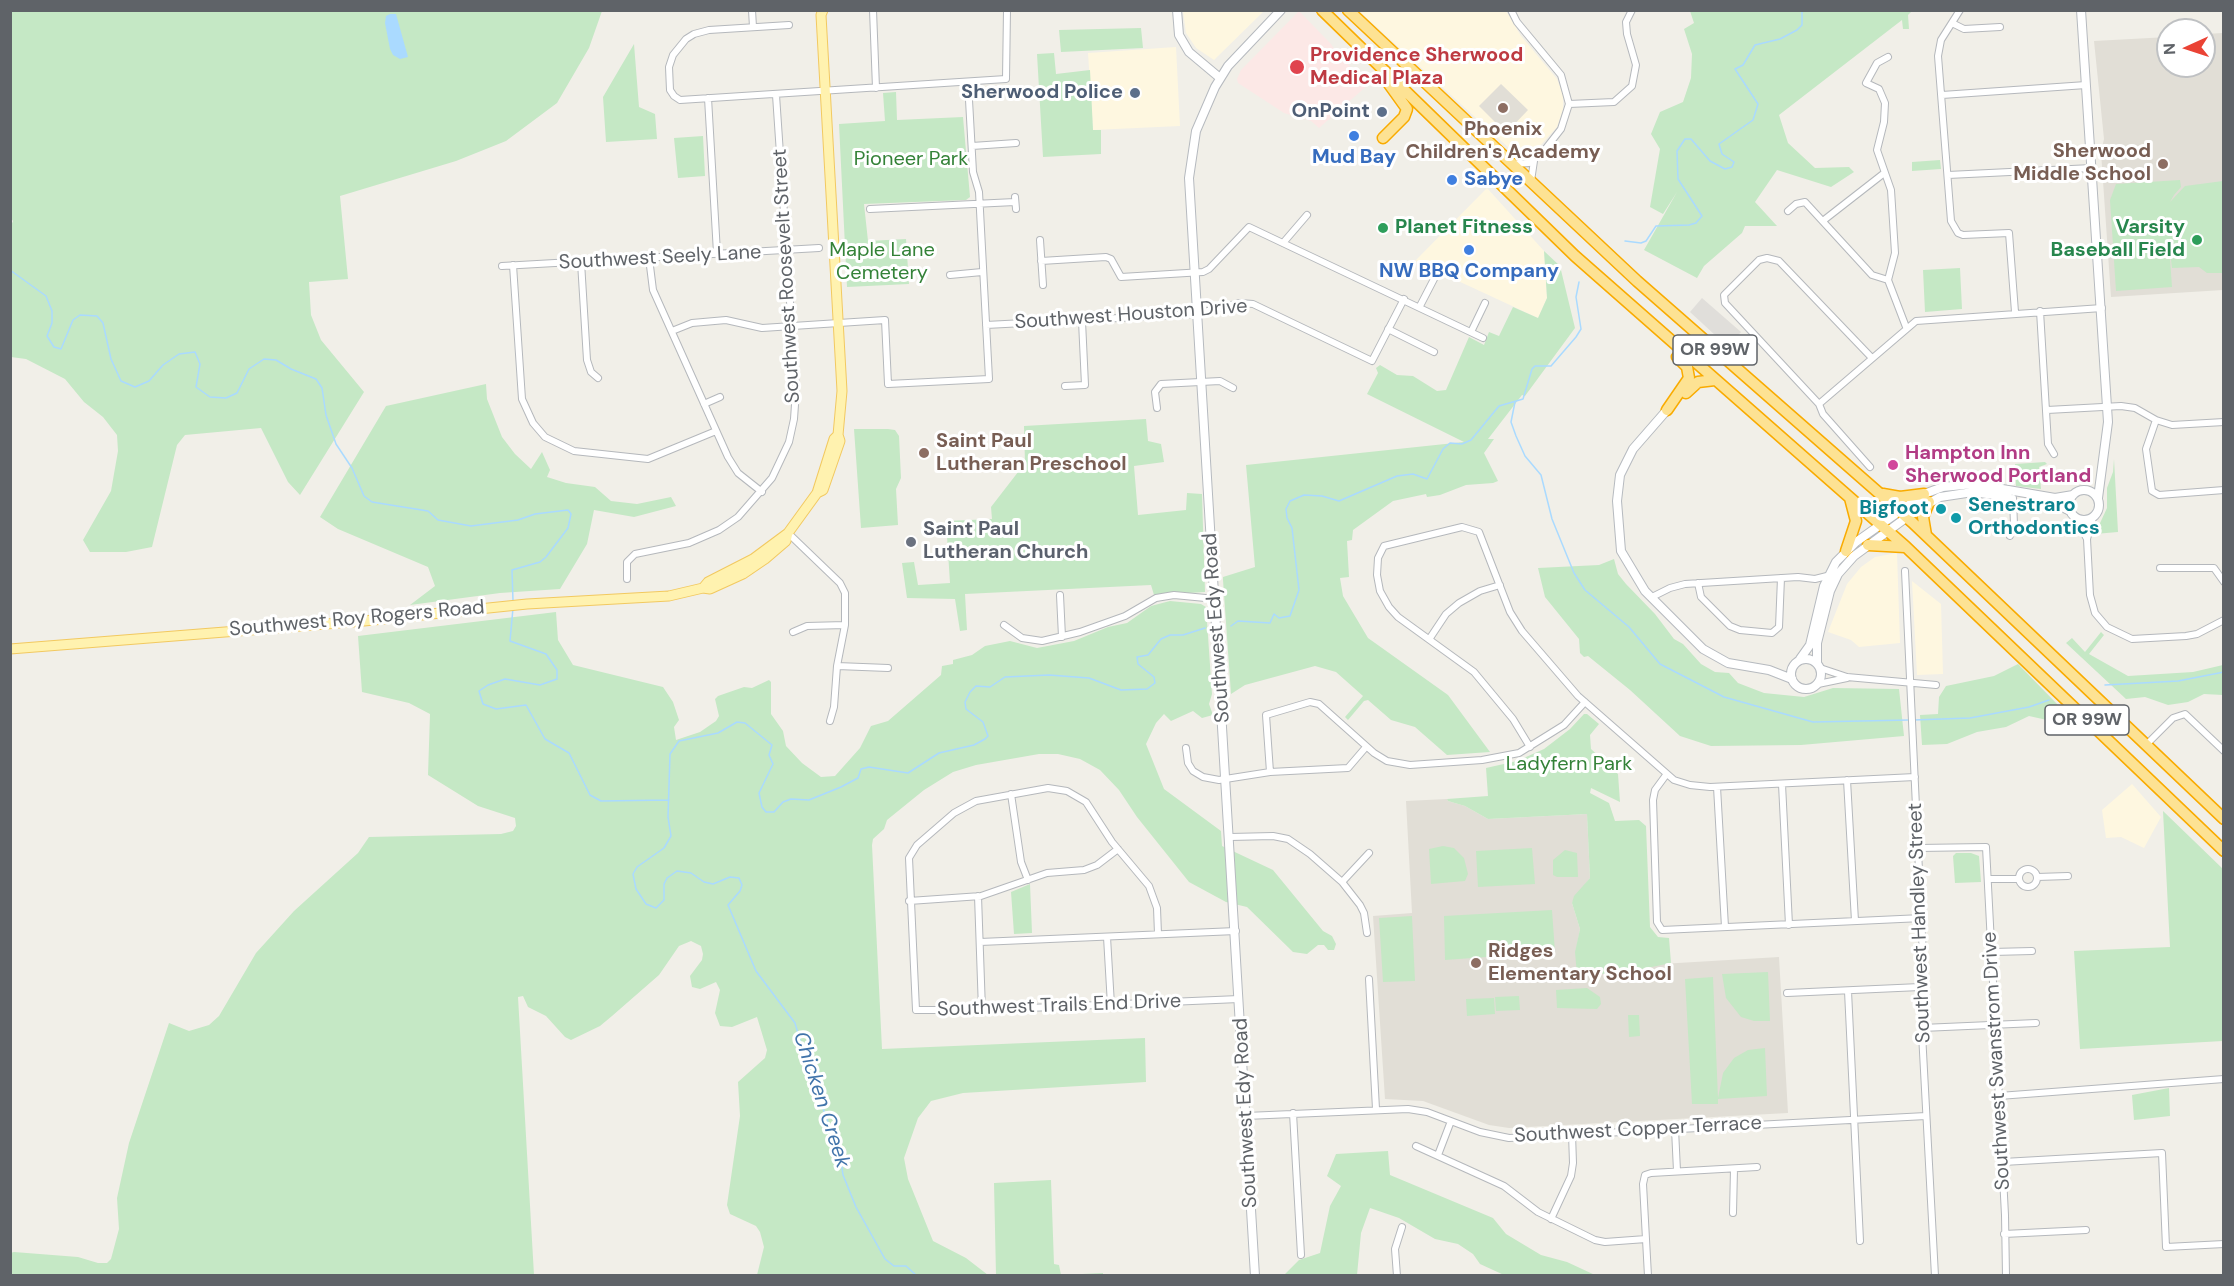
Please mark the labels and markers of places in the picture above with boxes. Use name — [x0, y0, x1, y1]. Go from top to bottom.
place label: Providence Sherwood Medical Plaza — [1310, 44, 1523, 91]
marker: Providence Sherwood Medical Plaza — [1288, 58, 1306, 76]
place label: Sherwood Police — [961, 81, 1123, 105]
marker: Sherwood Police — [1128, 86, 1142, 100]
place label: OnPoint — [1292, 100, 1370, 124]
marker: Phoenix Children's Academy — [1496, 101, 1510, 115]
marker: OnPoint — [1375, 105, 1389, 119]
place label: Phoenix Children's Academy — [1406, 118, 1600, 165]
marker: Mud Bay — [1347, 129, 1361, 143]
place label: Sherwood Middle School — [2013, 140, 2151, 187]
place label: Mud Bay — [1312, 146, 1396, 170]
marker: Sherwood Middle School — [2156, 157, 2170, 171]
place label: Sabye — [1464, 168, 1523, 192]
marker: Sabye — [1445, 173, 1459, 187]
place label: Planet Fitness — [1395, 216, 1533, 240]
place label: Varsity Baseball Field — [2051, 216, 2185, 263]
marker: Planet Fitness — [1376, 221, 1390, 235]
marker: Varsity Baseball Field — [2190, 233, 2204, 247]
marker: NW BBQ Company — [1462, 243, 1476, 257]
place label: NW BBQ Company — [1379, 260, 1559, 284]
place label: Saint Paul Lutheran Preschool — [936, 430, 1127, 477]
place label: Hampton Inn Sherwood Portland — [1905, 442, 2091, 489]
marker: Saint Paul Lutheran Preschool — [917, 446, 931, 460]
marker: Hampton Inn Sherwood Portland — [1886, 458, 1900, 472]
place label: Senestraro Orthodontics — [1968, 494, 2100, 541]
place label: Bigfoot — [1859, 497, 1929, 521]
marker: Bigfoot — [1934, 502, 1948, 516]
marker: Senestraro Orthodontics — [1949, 511, 1963, 525]
place label: Saint Paul Lutheran Church — [923, 518, 1088, 565]
marker: Saint Paul Lutheran Church — [904, 535, 918, 549]
place label: Ridges Elementary School — [1488, 940, 1672, 987]
marker: Ridges Elementary School — [1469, 956, 1483, 970]

